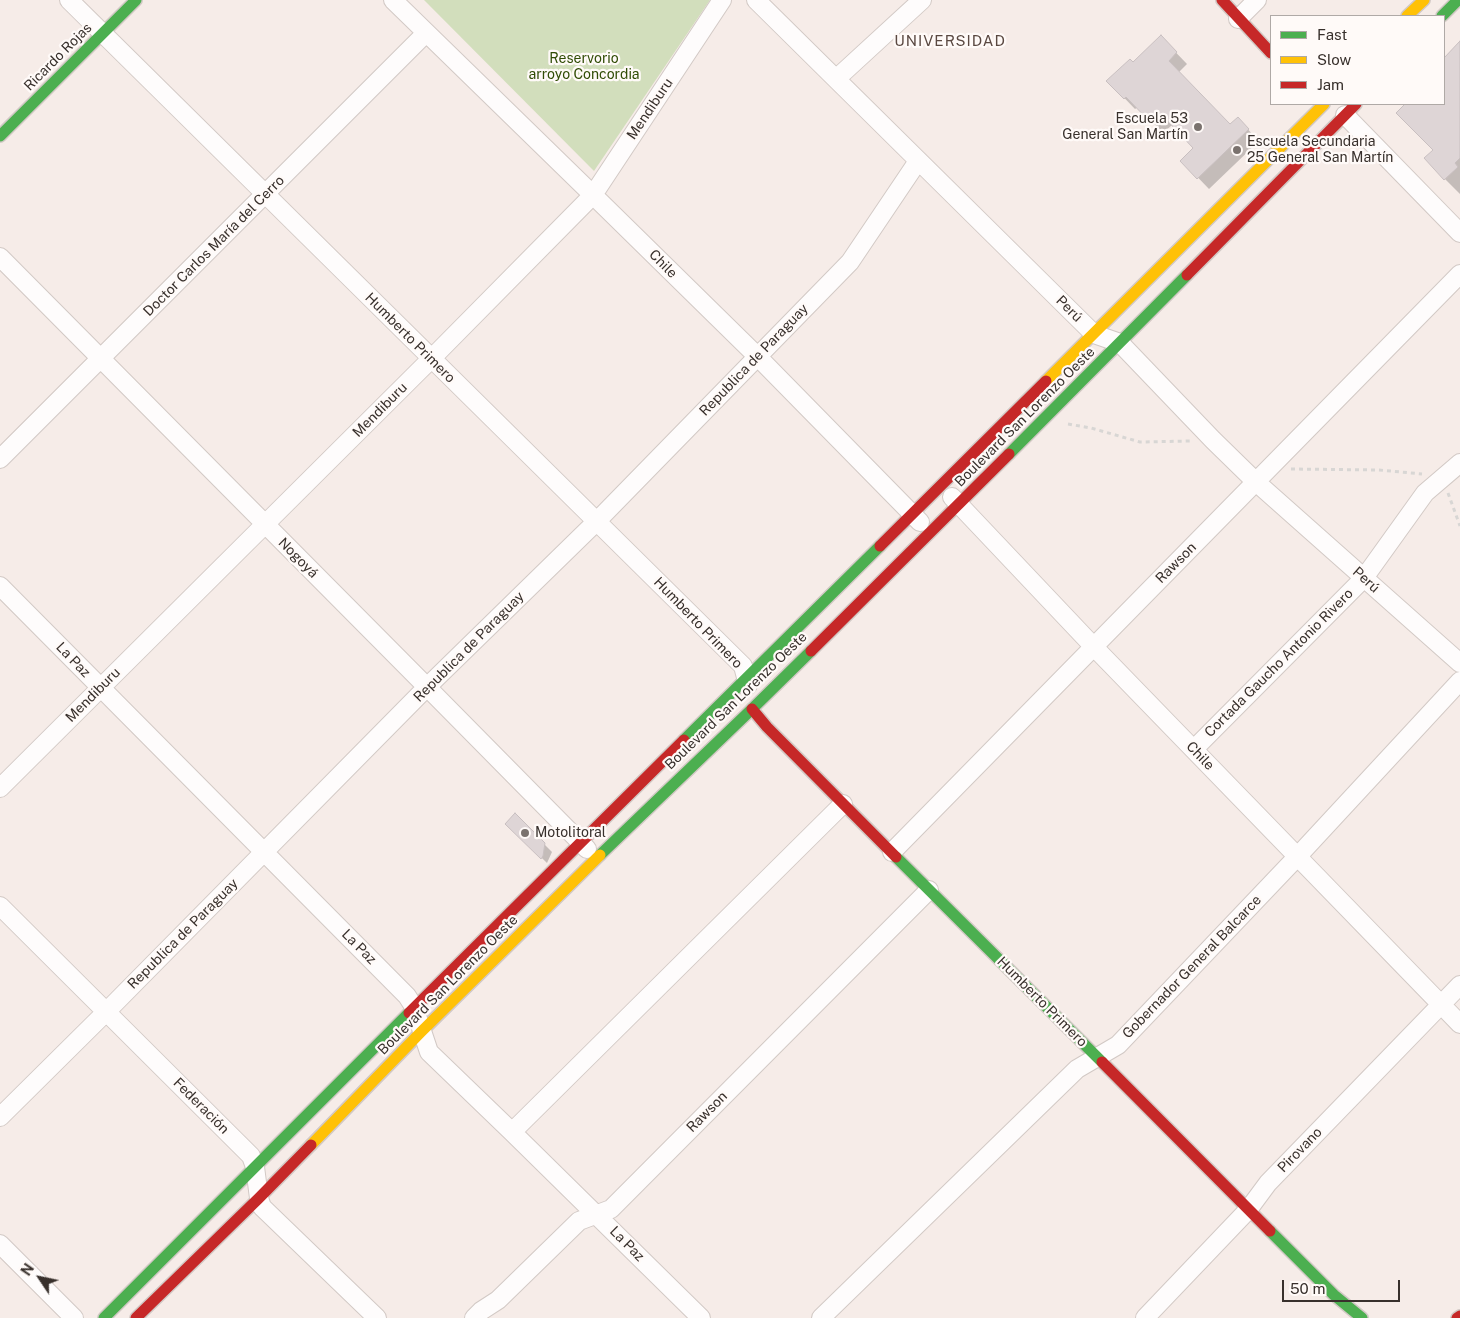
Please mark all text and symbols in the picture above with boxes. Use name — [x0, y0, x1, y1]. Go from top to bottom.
legend — [1270, 15, 1445, 105]
street label: Ricardo Rojas — [21, 20, 95, 94]
text: Fast — [1317, 26, 1347, 43]
district label: UNIVERSIDAD — [893, 32, 1007, 50]
park label: Reservorio arroyo Concordia — [528, 51, 640, 84]
text: Slow — [1317, 51, 1351, 68]
street label: Mendiburu — [623, 75, 677, 143]
text: Jam — [1317, 76, 1344, 93]
place label: Escuela 53 General San Martín — [1062, 111, 1188, 144]
marker: Escuela 53 General San Martín — [1192, 121, 1204, 133]
place label: Escuela Secundaria 25 General San Martín — [1247, 134, 1393, 166]
marker: Escuela Secundaria 25 General San Martín — [1231, 144, 1243, 156]
street label: Doctor Carlos María del Cerro — [140, 172, 288, 320]
street label: Chile — [645, 246, 681, 282]
street label: Humberto Primero — [361, 289, 459, 387]
street label: Perú — [1052, 292, 1086, 326]
street label: Republica de Paraguay — [696, 301, 812, 419]
street label: Boulevard San Lorenzo Oeste — [952, 344, 1098, 490]
street label: Mendiburu — [349, 379, 411, 441]
street label: Nogoyá — [274, 534, 322, 582]
street label: Rawson — [1152, 539, 1200, 587]
street label: Perú — [1349, 564, 1383, 596]
street label: Humberto Primero — [650, 574, 746, 672]
street label: Cortada Gaucho Antonio Rivero — [1201, 585, 1357, 741]
street label: Republica de Paraguay — [410, 588, 528, 706]
street label: Boulevard San Lorenzo Oeste — [662, 629, 810, 773]
street label: La Paz — [52, 639, 94, 681]
street label: Mendiburu — [62, 664, 124, 726]
street label: Chile — [1182, 738, 1218, 774]
place label: Motolitoral — [535, 825, 606, 841]
marker: Motolitoral — [519, 827, 531, 839]
street label: Republica de Paraguay — [124, 875, 242, 993]
street label: Gobernador General Balcarce — [1119, 892, 1265, 1042]
street label: Boulevard San Lorenzo Oeste — [375, 912, 521, 1058]
street label: La Paz — [338, 926, 380, 968]
street label: Humberto Primero — [993, 953, 1091, 1051]
street label: Federación — [170, 1075, 232, 1137]
street label: Rawson — [683, 1088, 731, 1136]
street label: Pirovano — [1274, 1124, 1326, 1176]
street label: La Paz — [606, 1223, 648, 1265]
north arrow — [15, 1253, 65, 1303]
text: N — [18, 1261, 37, 1279]
scale bar — [1285, 1270, 1402, 1302]
text: 50 m — [1290, 1280, 1325, 1297]

